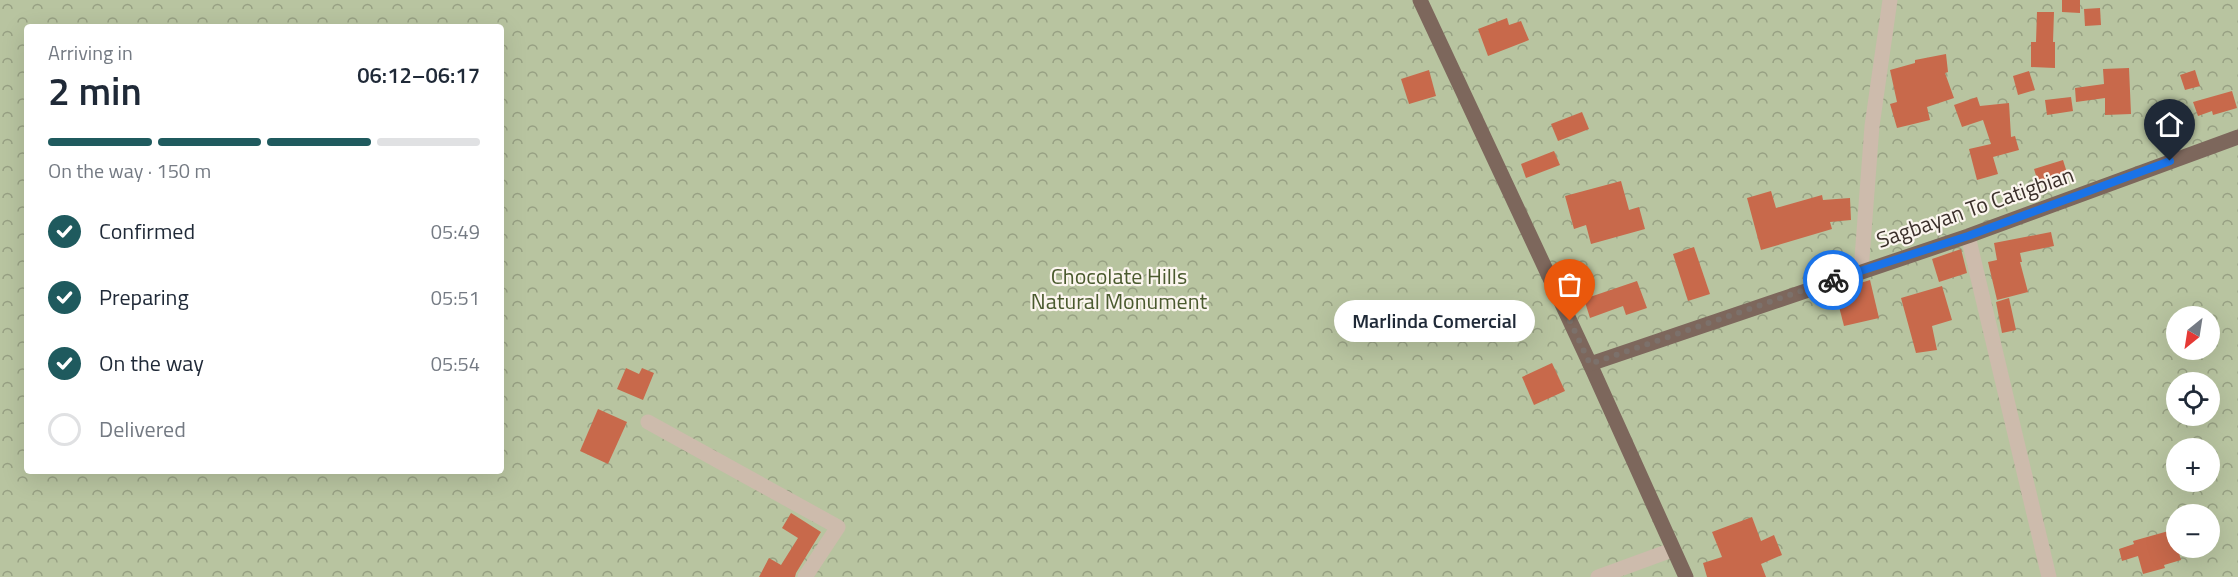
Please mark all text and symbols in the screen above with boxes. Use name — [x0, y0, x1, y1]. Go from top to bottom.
text: Arriving in — [48, 37, 133, 68]
text: 06:12–06:17 — [357, 58, 480, 92]
text: 2 min — [48, 61, 142, 120]
pin — [2144, 99, 2195, 161]
icon: home — [2153, 108, 2186, 141]
text: On the way · 150 m — [48, 155, 211, 186]
street label: Sagbayan To Catigbian — [1872, 157, 2078, 257]
text: Confirmed — [99, 214, 195, 248]
icon: check — [48, 215, 81, 248]
text: 05:49 — [431, 216, 480, 247]
courier — [1803, 250, 1863, 310]
park label: Chocolate Hills Natural Monument — [1031, 259, 1207, 318]
pin — [1544, 259, 1595, 321]
icon: bike — [1817, 264, 1850, 297]
icon: bag — [1553, 268, 1586, 301]
text: Preparing — [99, 280, 189, 314]
icon: check — [48, 281, 81, 314]
text: 05:51 — [431, 282, 480, 313]
callout: Marlinda Comercial — [1333, 300, 1534, 342]
text: Marlinda Comercial — [1352, 305, 1517, 336]
north arrow — [2166, 306, 2220, 360]
map controls — [2166, 306, 2220, 558]
text: On the way — [99, 346, 204, 380]
icon: check — [48, 347, 81, 380]
text: 05:54 — [431, 348, 480, 379]
button: locate — [2166, 372, 2220, 426]
text: Delivered — [99, 412, 186, 446]
button: + — [2166, 438, 2220, 492]
button: − — [2166, 504, 2220, 558]

